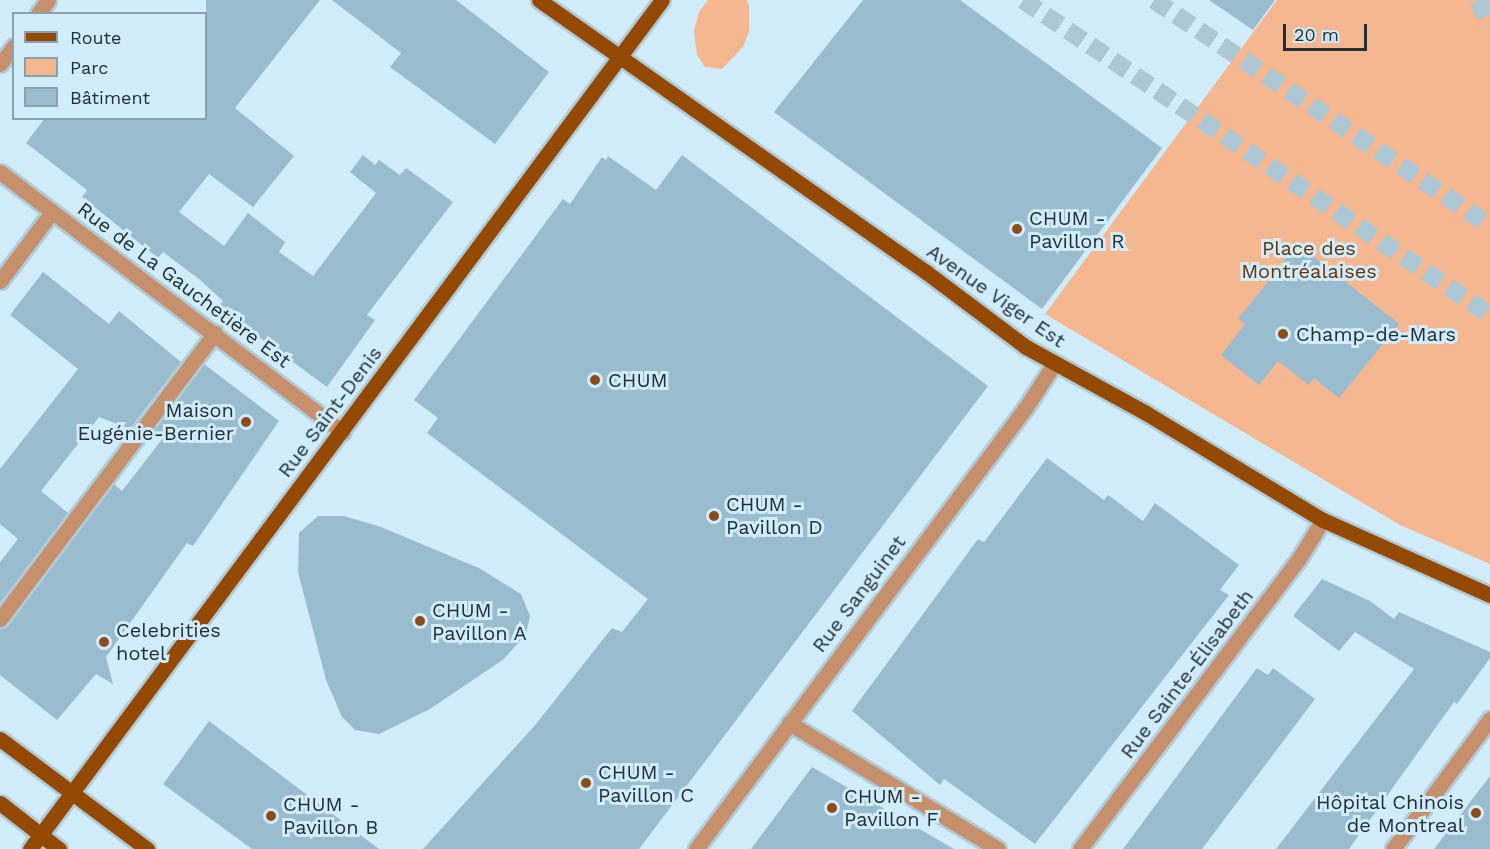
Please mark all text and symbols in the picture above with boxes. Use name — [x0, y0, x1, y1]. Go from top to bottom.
legend — [12, 12, 207, 120]
scale bar — [1286, 12, 1370, 50]
text: 20 m — [1294, 24, 1339, 45]
text: Route — [70, 27, 122, 48]
text: Parc — [70, 57, 108, 78]
text: Bâtiment — [70, 87, 150, 108]
street label: Rue de La Gauchetière Est — [73, 197, 295, 373]
place label: CHUM - Pavillon R — [1029, 206, 1125, 253]
marker: CHUM - Pavillon R — [1010, 222, 1024, 236]
park label: Place des Montréalaises — [1241, 237, 1377, 284]
street label: Avenue Viger Est — [922, 239, 1070, 353]
place label: Champ-de-Mars — [1296, 322, 1456, 346]
marker: Champ-de-Mars — [1274, 325, 1292, 343]
street label: Rue Saint-Denis — [273, 342, 387, 482]
place label: CHUM — [608, 368, 668, 392]
marker: CHUM — [586, 371, 604, 389]
place label: Maison Eugénie-Bernier — [77, 398, 234, 445]
marker: Maison Eugénie-Bernier — [239, 415, 253, 429]
place label: CHUM - Pavillon D — [726, 492, 823, 539]
marker: CHUM - Pavillon D — [707, 509, 721, 523]
street label: Rue Sanguinet — [807, 531, 911, 657]
street label: Rue Sainte-Élisabeth — [1115, 585, 1259, 763]
place label: CHUM - Pavillon A — [432, 598, 528, 645]
marker: CHUM - Pavillon A — [413, 614, 427, 628]
place label: Celebrities hotel — [116, 618, 221, 665]
marker: Celebrities hotel — [97, 635, 111, 649]
place label: CHUM - Pavillon C — [598, 760, 694, 807]
marker: CHUM - Pavillon C — [579, 776, 593, 790]
place label: CHUM - Pavillon F — [844, 784, 939, 831]
place label: Hôpital Chinois de Montreal — [1315, 790, 1464, 837]
place label: CHUM - Pavillon B — [283, 792, 378, 839]
marker: CHUM - Pavillon F — [825, 801, 839, 815]
marker: Hôpital Chinois de Montreal — [1469, 806, 1483, 820]
marker: CHUM - Pavillon B — [264, 809, 278, 823]

